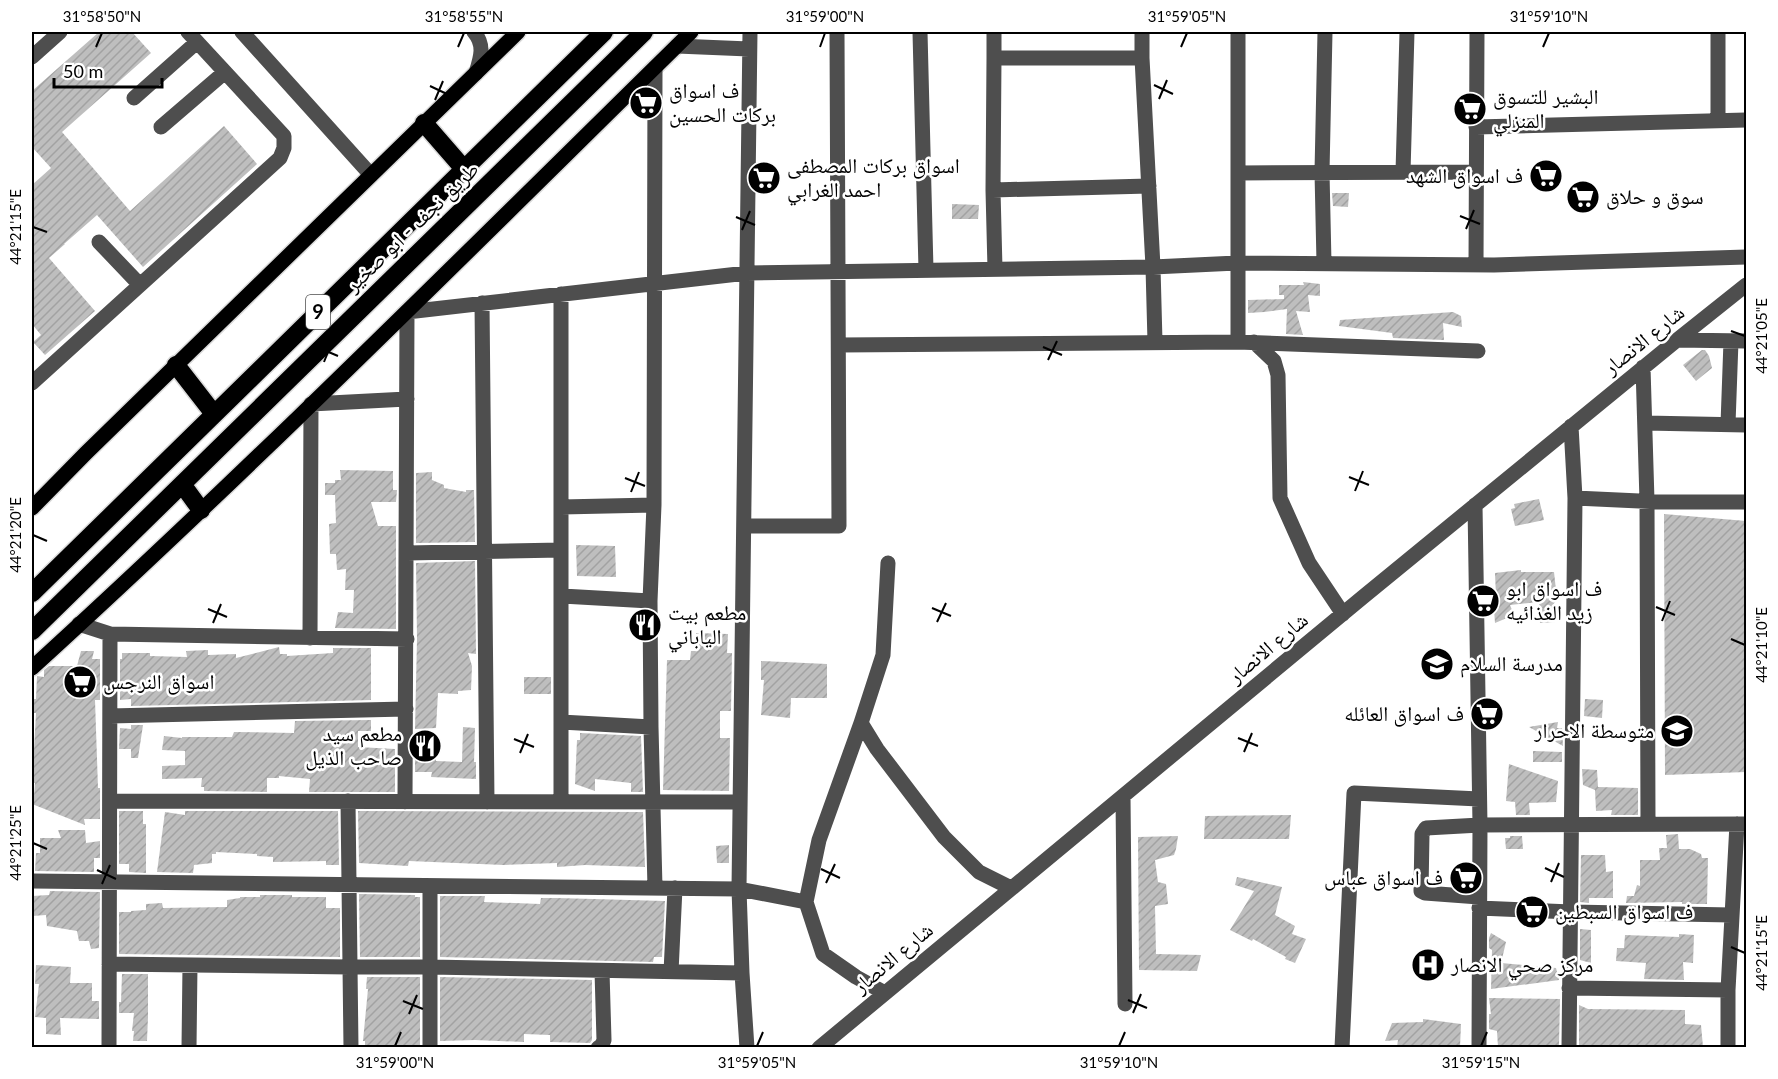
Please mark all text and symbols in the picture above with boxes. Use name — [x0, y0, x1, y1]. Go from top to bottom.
text: 31°58'50"N — [63, 7, 141, 25]
text: 31°58'55"N — [425, 7, 503, 25]
text: 31°59'00"N — [786, 7, 864, 25]
text: 31°59'05"N — [1148, 7, 1226, 25]
text: 31°59'10"N — [1510, 7, 1588, 25]
scale bar — [54, 51, 162, 89]
text: 50 m — [63, 60, 103, 82]
place label: ف اسواق بركات الحسين — [669, 77, 776, 128]
place label: البشير للتسوق المنزلي — [1493, 83, 1598, 137]
supermarket icon: ف اسواق بركات الحسين — [628, 85, 664, 121]
supermarket icon: البشير للتسوق المنزلي — [1452, 91, 1488, 127]
place label: اسواق بركات المصطفى احمد الغرابي — [787, 152, 960, 206]
street label: طريق نجف - ابو صخير — [338, 156, 484, 298]
supermarket icon: ف اسواق الشهد — [1528, 158, 1564, 194]
supermarket icon: اسواق بركات المصطفى احمد الغرابي — [746, 160, 782, 196]
place label: ف اسواق الشهد — [1406, 162, 1523, 189]
supermarket icon: سوق و حلاق — [1565, 179, 1601, 215]
place label: سوق و حلاق — [1606, 183, 1704, 210]
text: 44°21'15"E — [6, 189, 24, 265]
road number: 9 — [306, 295, 330, 329]
text: 44°21'05"E — [1752, 298, 1770, 374]
street label: شارع الانصار — [1597, 299, 1690, 381]
text: 44°21'20"E — [6, 497, 24, 573]
place label: ف اسواق ابو زيد الغذائيه — [1506, 575, 1602, 624]
supermarket icon: ف اسواق ابو زيد الغذائيه — [1465, 583, 1501, 619]
place label: مطعم بيت الياباني — [668, 599, 746, 653]
street label: شارع الانصار — [1221, 606, 1313, 690]
restaurant icon: مطعم بيت الياباني — [627, 607, 663, 643]
text: 44°21'10"E — [1752, 607, 1770, 683]
school or university icon: مدرسة السلام — [1419, 646, 1455, 682]
place label: مدرسة السلام — [1460, 650, 1563, 678]
supermarket icon: اسواق النرجس — [62, 664, 98, 700]
place label: اسواق النرجس — [103, 668, 214, 695]
supermarket icon: ف اسواق العائله — [1469, 696, 1505, 732]
place label: ف اسواق العائله — [1344, 700, 1464, 727]
school or university icon: متوسطة الاحرار — [1659, 713, 1695, 749]
place label: متوسطة الاحرار — [1533, 717, 1654, 742]
place label: مطعم سيد صاحب الذيل — [305, 720, 402, 771]
restaurant icon: مطعم سيد صاحب الذيل — [407, 728, 443, 764]
text: 44°21'25"E — [6, 805, 24, 881]
supermarket icon: ف اسواق عباس — [1448, 860, 1484, 896]
place label: ف اسواق عباس — [1324, 864, 1443, 891]
supermarket icon: ف اسواق السبطين — [1514, 894, 1550, 930]
place label: ف اسواق السبطين — [1555, 898, 1693, 925]
text: 44°21'15"E — [1752, 915, 1770, 991]
street label: شارع الانصار — [846, 916, 938, 1000]
hospital icon: مركز صحي الانصار — [1410, 947, 1446, 983]
place label: مركز صحي الانصار — [1450, 951, 1593, 981]
text: 31°59'00"N — [356, 1053, 434, 1071]
text: 31°59'05"N — [718, 1053, 796, 1071]
text: 31°59'10"N — [1080, 1053, 1158, 1071]
text: 31°59'15"N — [1442, 1053, 1520, 1071]

